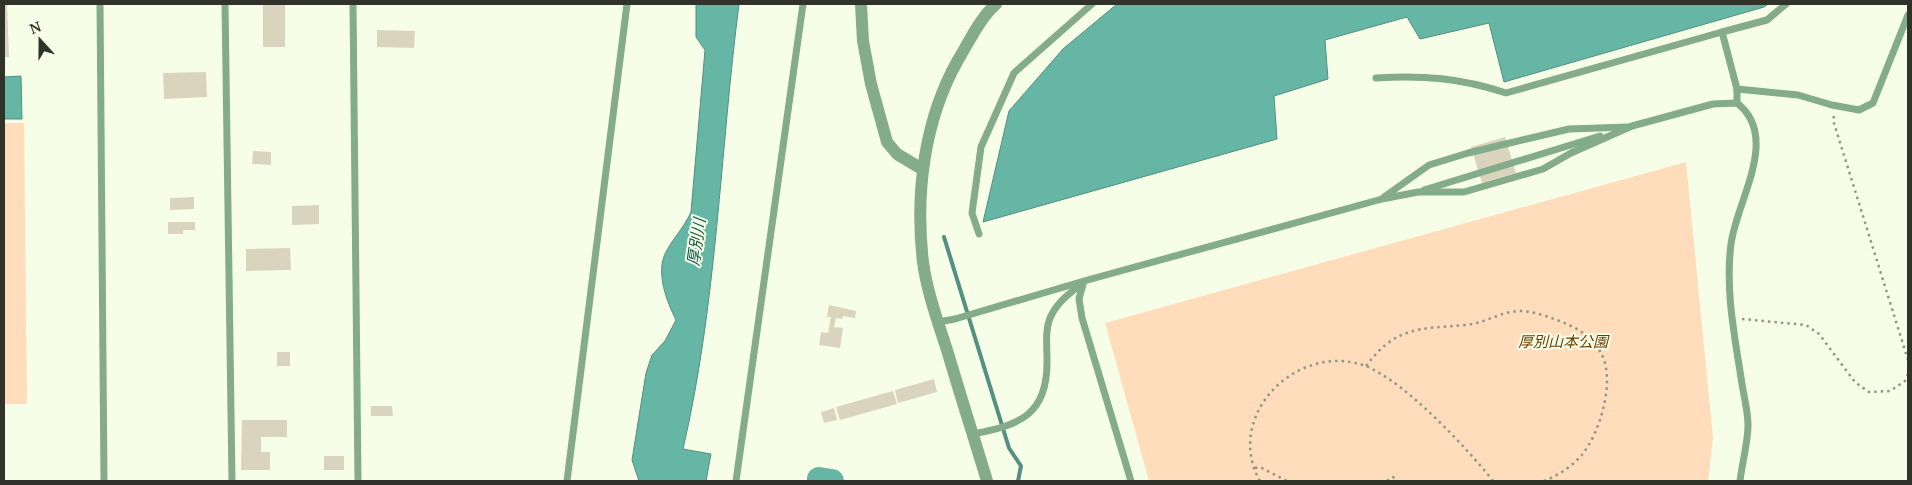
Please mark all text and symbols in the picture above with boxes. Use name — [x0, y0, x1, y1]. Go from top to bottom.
north arrow — [15, 15, 65, 65]
text: N — [27, 17, 44, 38]
water label: 厚別川 — [682, 215, 711, 267]
park label: 厚別山本公園 — [1518, 331, 1610, 351]

